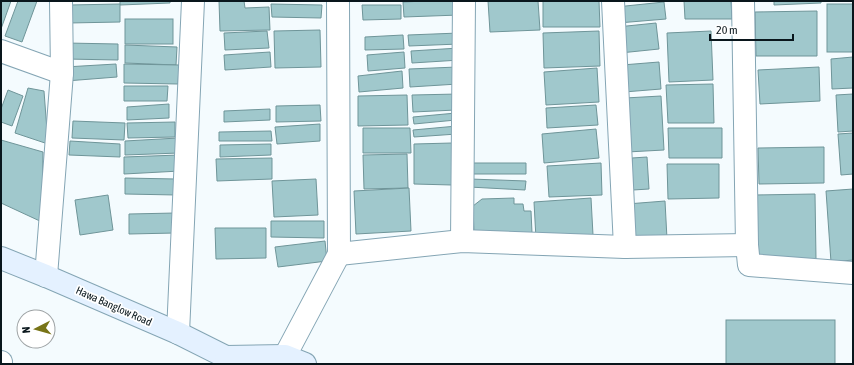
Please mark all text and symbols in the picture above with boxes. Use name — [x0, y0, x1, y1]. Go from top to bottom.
scale bar — [710, 16, 793, 42]
text: 20 m — [716, 23, 738, 37]
street label: Hawa Banglow Road — [74, 284, 154, 328]
north arrow — [16, 309, 56, 349]
text: N — [20, 326, 32, 334]

